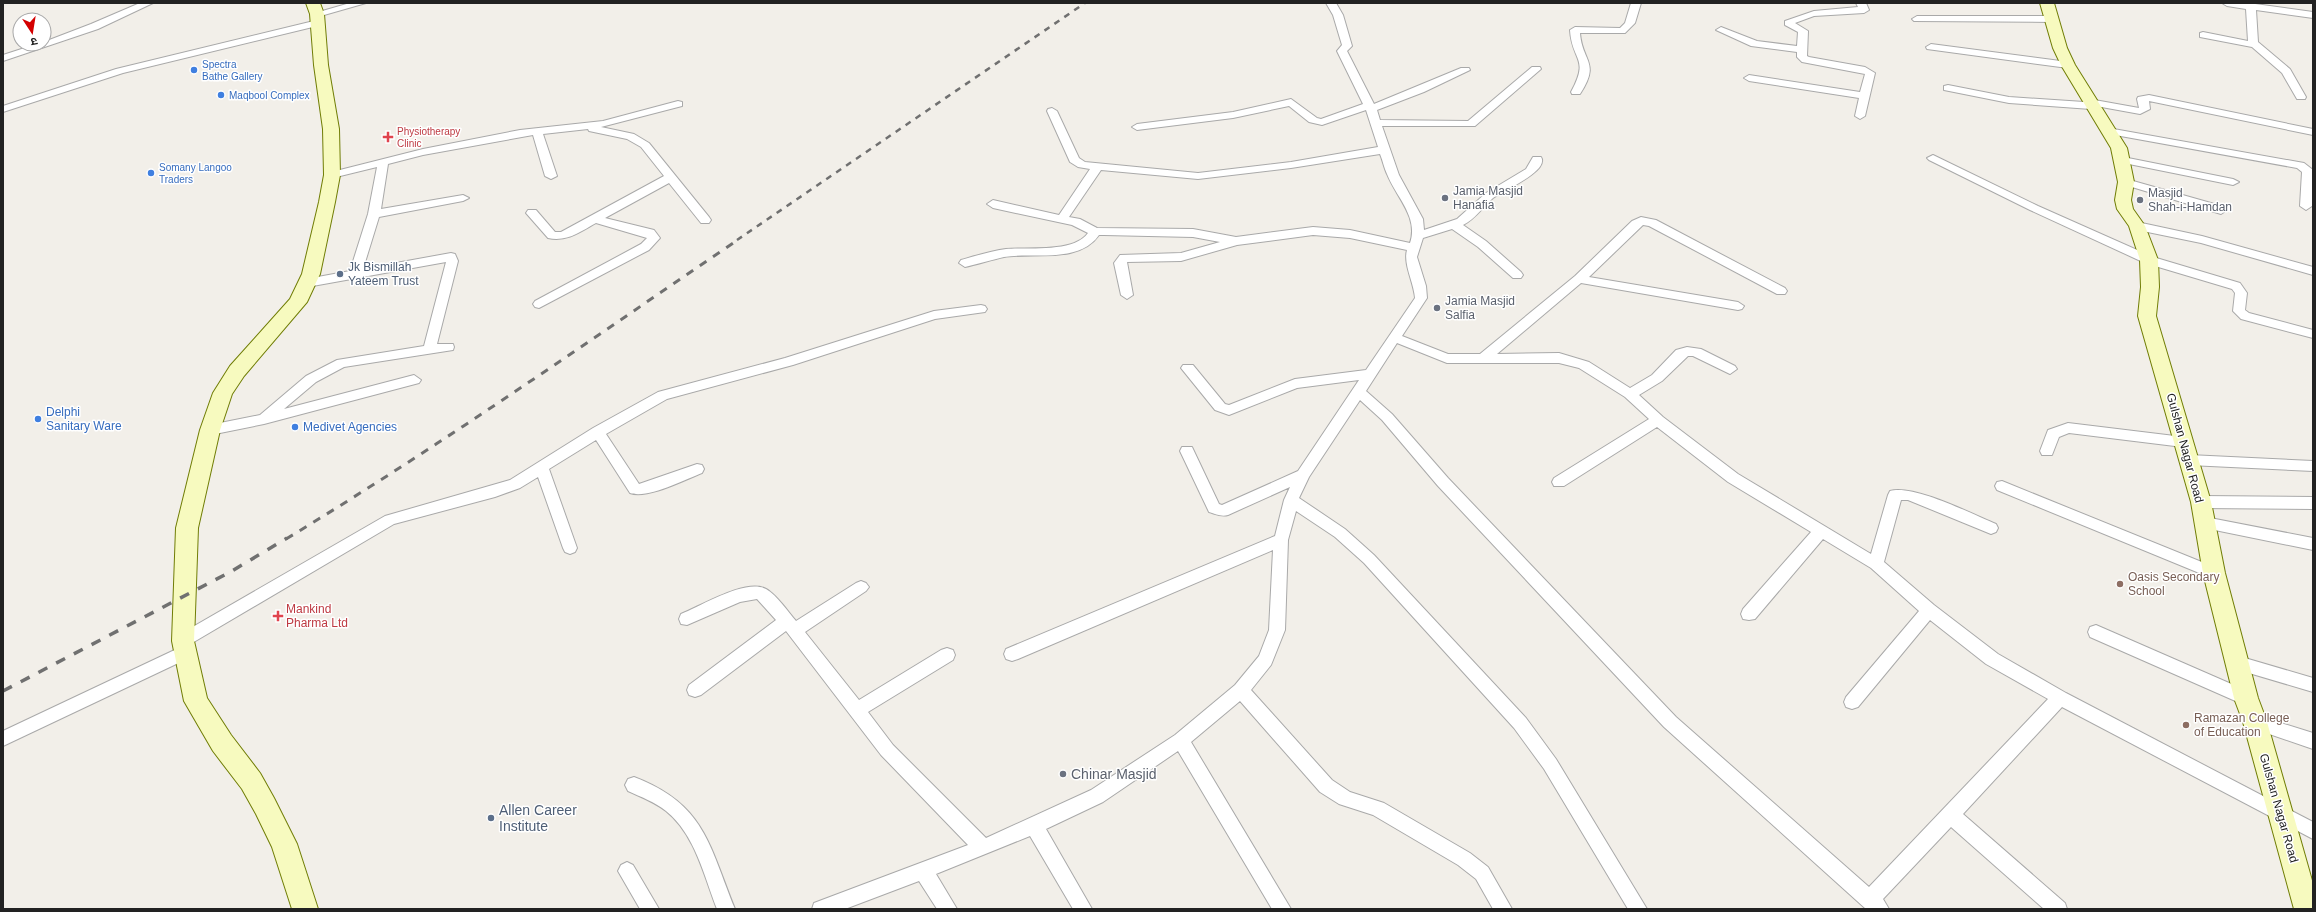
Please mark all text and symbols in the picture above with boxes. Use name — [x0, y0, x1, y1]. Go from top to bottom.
north arrow — [12, 12, 52, 52]
text: उ — [29, 35, 38, 48]
place label: Spectra Bathe Gallery — [202, 59, 263, 82]
marker: Spectra Bathe Gallery — [189, 65, 199, 75]
marker: Maqbool Complex — [216, 90, 226, 100]
place label: Maqbool Complex — [229, 90, 310, 101]
place label: Physiotherapy Clinic — [397, 126, 460, 149]
marker: Physiotherapy Clinic — [382, 131, 394, 143]
place label: Somany Langoo Traders — [159, 162, 232, 185]
marker: Somany Langoo Traders — [146, 168, 156, 178]
place label: Jamia Masjid Hanafia — [1453, 184, 1523, 212]
place label: Masjid Shah-i-Hamdan — [2148, 186, 2232, 214]
marker: Jamia Masjid Hanafia — [1440, 193, 1450, 203]
marker: Masjid Shah-i-Hamdan — [2135, 195, 2145, 205]
place label: Jk Bismillah Yateem Trust — [348, 260, 419, 288]
marker: Jk Bismillah Yateem Trust — [335, 269, 345, 279]
place label: Jamia Masjid Salfia — [1445, 294, 1515, 322]
marker: Jamia Masjid Salfia — [1432, 303, 1442, 313]
street label: Gulshan Nagar Road — [2164, 392, 2206, 504]
place label: Delphi Sanitary Ware — [46, 405, 122, 433]
marker: Delphi Sanitary Ware — [33, 414, 43, 424]
place label: Medivet Agencies — [303, 420, 397, 434]
marker: Medivet Agencies — [290, 422, 300, 432]
place label: Oasis Secondary School — [2128, 570, 2219, 598]
marker: Oasis Secondary School — [2115, 579, 2125, 589]
place label: Mankind Pharma Ltd — [286, 602, 348, 630]
marker: Mankind Pharma Ltd — [273, 611, 283, 621]
place label: Ramazan College of Education — [2194, 711, 2290, 739]
marker: Ramazan College of Education — [2181, 720, 2191, 730]
street label: Gulshan Nagar Road — [2257, 752, 2301, 864]
place label: Chinar Masjid — [1071, 766, 1157, 782]
marker: Chinar Masjid — [1058, 769, 1068, 779]
place label: Allen Career Institute — [499, 802, 577, 834]
marker: Allen Career Institute — [486, 813, 496, 823]

